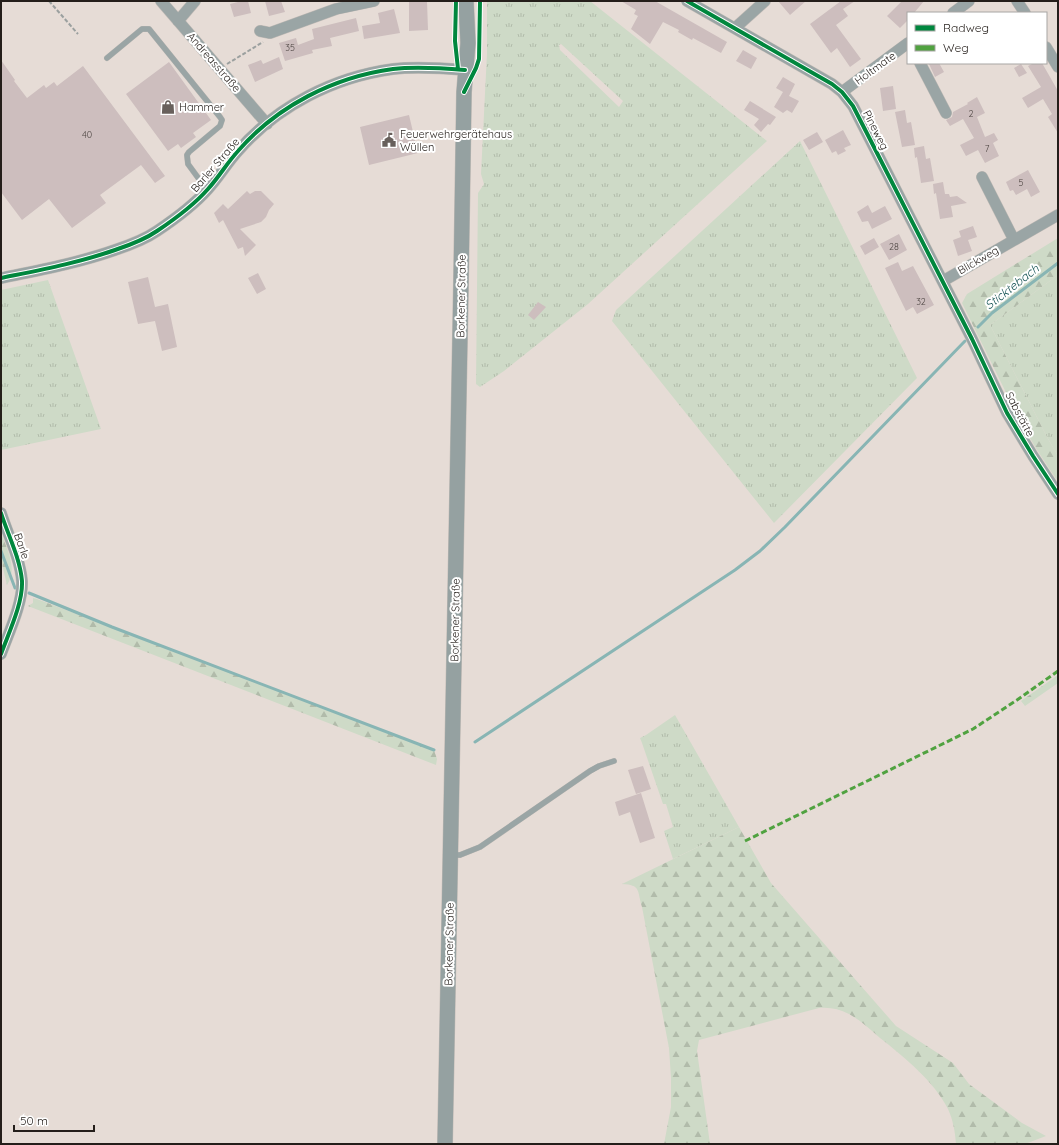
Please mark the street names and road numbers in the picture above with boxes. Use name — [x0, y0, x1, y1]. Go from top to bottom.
street label: Andreasstraße — [184, 29, 244, 95]
street label: Holtmate — [852, 48, 898, 88]
street label: Pineweg — [860, 108, 892, 152]
street label: Barler Straße — [188, 135, 242, 195]
street label: Blickweg — [955, 243, 1001, 277]
street label: Borkener Straße — [453, 254, 469, 338]
street label: Sabstätte — [1002, 389, 1038, 439]
street label: Barle — [11, 531, 33, 561]
street label: Borkener Straße — [447, 578, 463, 662]
street label: Borkener Straße — [441, 902, 457, 986]

